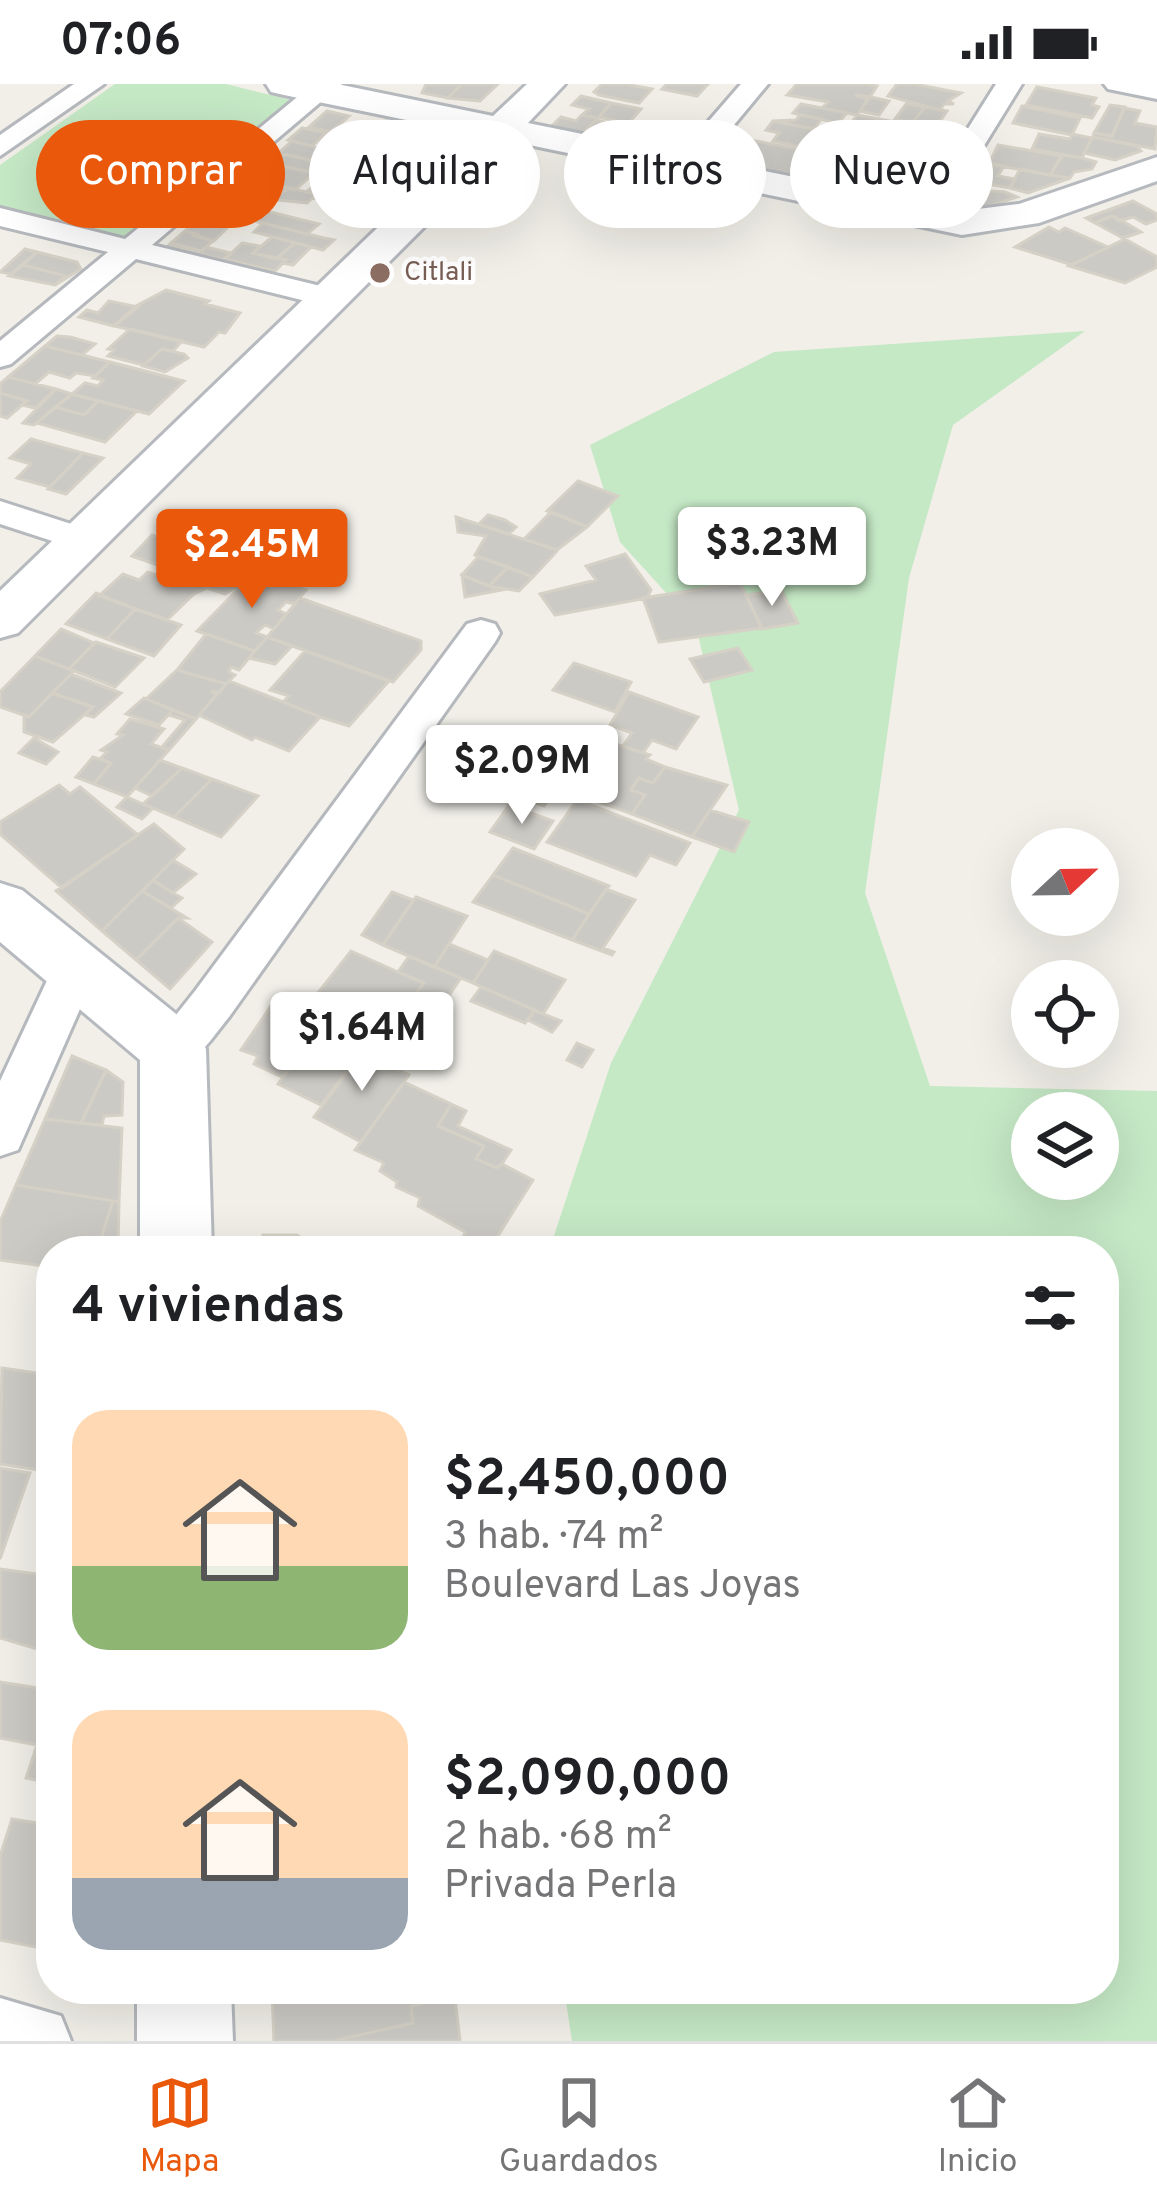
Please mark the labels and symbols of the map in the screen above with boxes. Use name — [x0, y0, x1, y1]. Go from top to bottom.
place label: Citlali — [404, 256, 473, 290]
marker: Citlali — [367, 260, 393, 286]
pin: $3.23M — [674, 507, 870, 609]
pin: $2.45M — [154, 509, 350, 611]
pin: $2.09M — [424, 725, 620, 827]
north arrow — [1011, 828, 1119, 936]
pin: $1.64M — [264, 992, 460, 1094]

